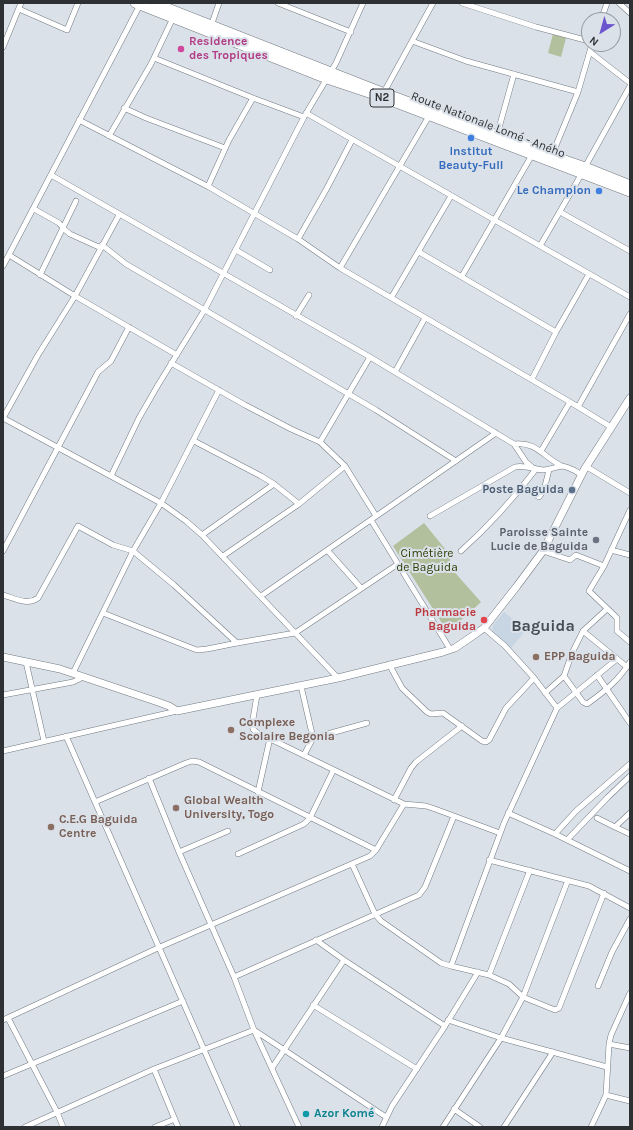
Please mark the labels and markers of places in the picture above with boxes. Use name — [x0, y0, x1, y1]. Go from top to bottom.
place label: Residence des Tropiques — [189, 35, 268, 63]
marker: Residence des Tropiques — [176, 44, 186, 54]
marker: Institut Beauty-Full — [466, 133, 476, 143]
place label: Institut Beauty-Full — [438, 145, 504, 173]
place label: Le Champion — [517, 184, 591, 198]
marker: Le Champion — [594, 186, 604, 196]
place label: Poste Baguida — [482, 483, 564, 497]
marker: Poste Baguida — [567, 485, 577, 495]
place label: Paroisse Sainte Lucie de Baguida — [490, 526, 588, 554]
marker: Paroisse Sainte Lucie de Baguida — [591, 535, 601, 545]
place label: Pharmacie Baguida — [415, 606, 476, 634]
marker: Pharmacie Baguida — [479, 615, 489, 625]
place label: EPP Baguida — [544, 650, 616, 664]
marker: EPP Baguida — [531, 652, 541, 662]
place label: Complexe Scolaire Begonia — [239, 716, 335, 744]
marker: Complexe Scolaire Begonia — [226, 725, 236, 735]
place label: Global Wealth University, Togo — [184, 794, 274, 822]
marker: Global Wealth University, Togo — [171, 803, 181, 813]
place label: C.E.G Baguida Centre — [59, 813, 138, 841]
marker: C.E.G Baguida Centre — [46, 822, 56, 832]
place label: Azor Komé — [314, 1107, 374, 1121]
marker: Azor Komé — [301, 1109, 311, 1119]

